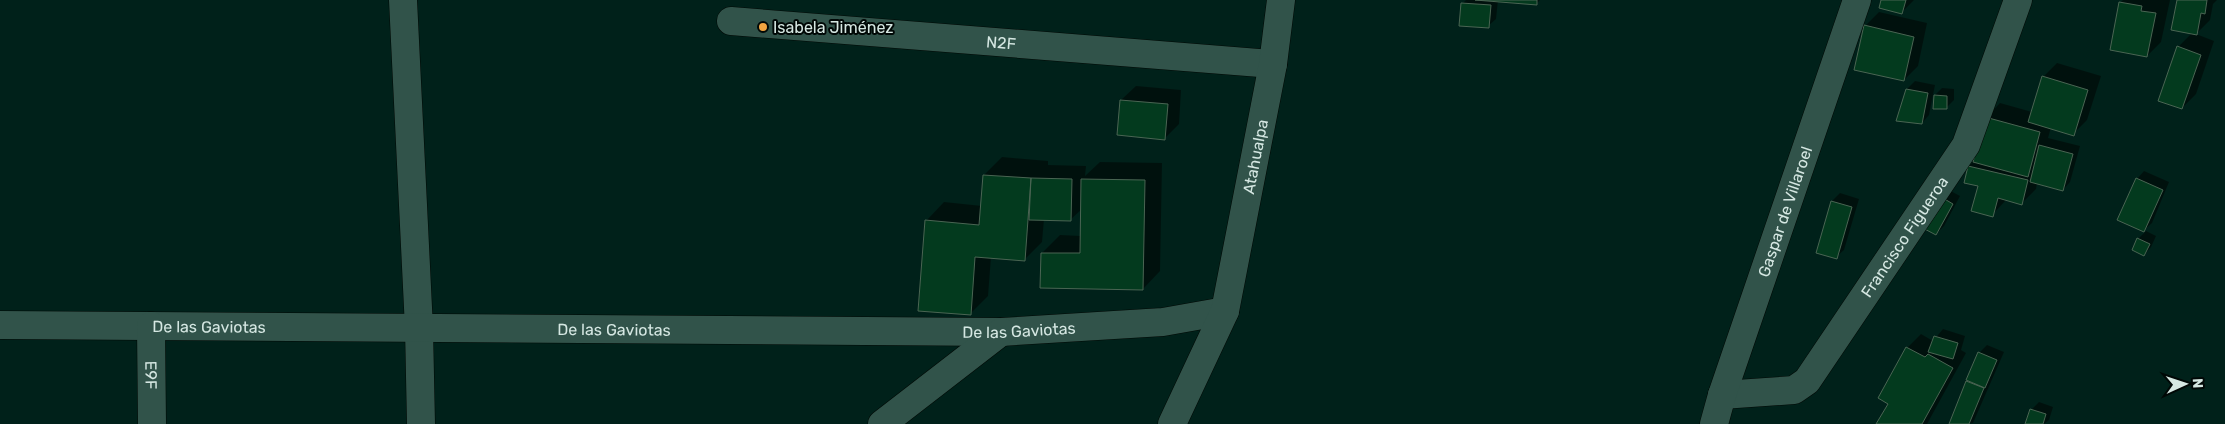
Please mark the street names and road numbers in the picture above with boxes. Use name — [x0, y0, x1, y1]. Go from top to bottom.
street label: N2F — [986, 32, 1017, 53]
street label: Atahualpa — [1238, 118, 1272, 196]
street label: Gaspar de Villaroel — [1754, 144, 1816, 279]
street label: Francisco Figueroa — [1857, 173, 1952, 301]
street label: De las Gaviotas — [152, 317, 266, 336]
street label: De las Gaviotas — [962, 318, 1076, 342]
street label: De las Gaviotas — [557, 319, 671, 339]
street label: E9F — [142, 361, 161, 389]

